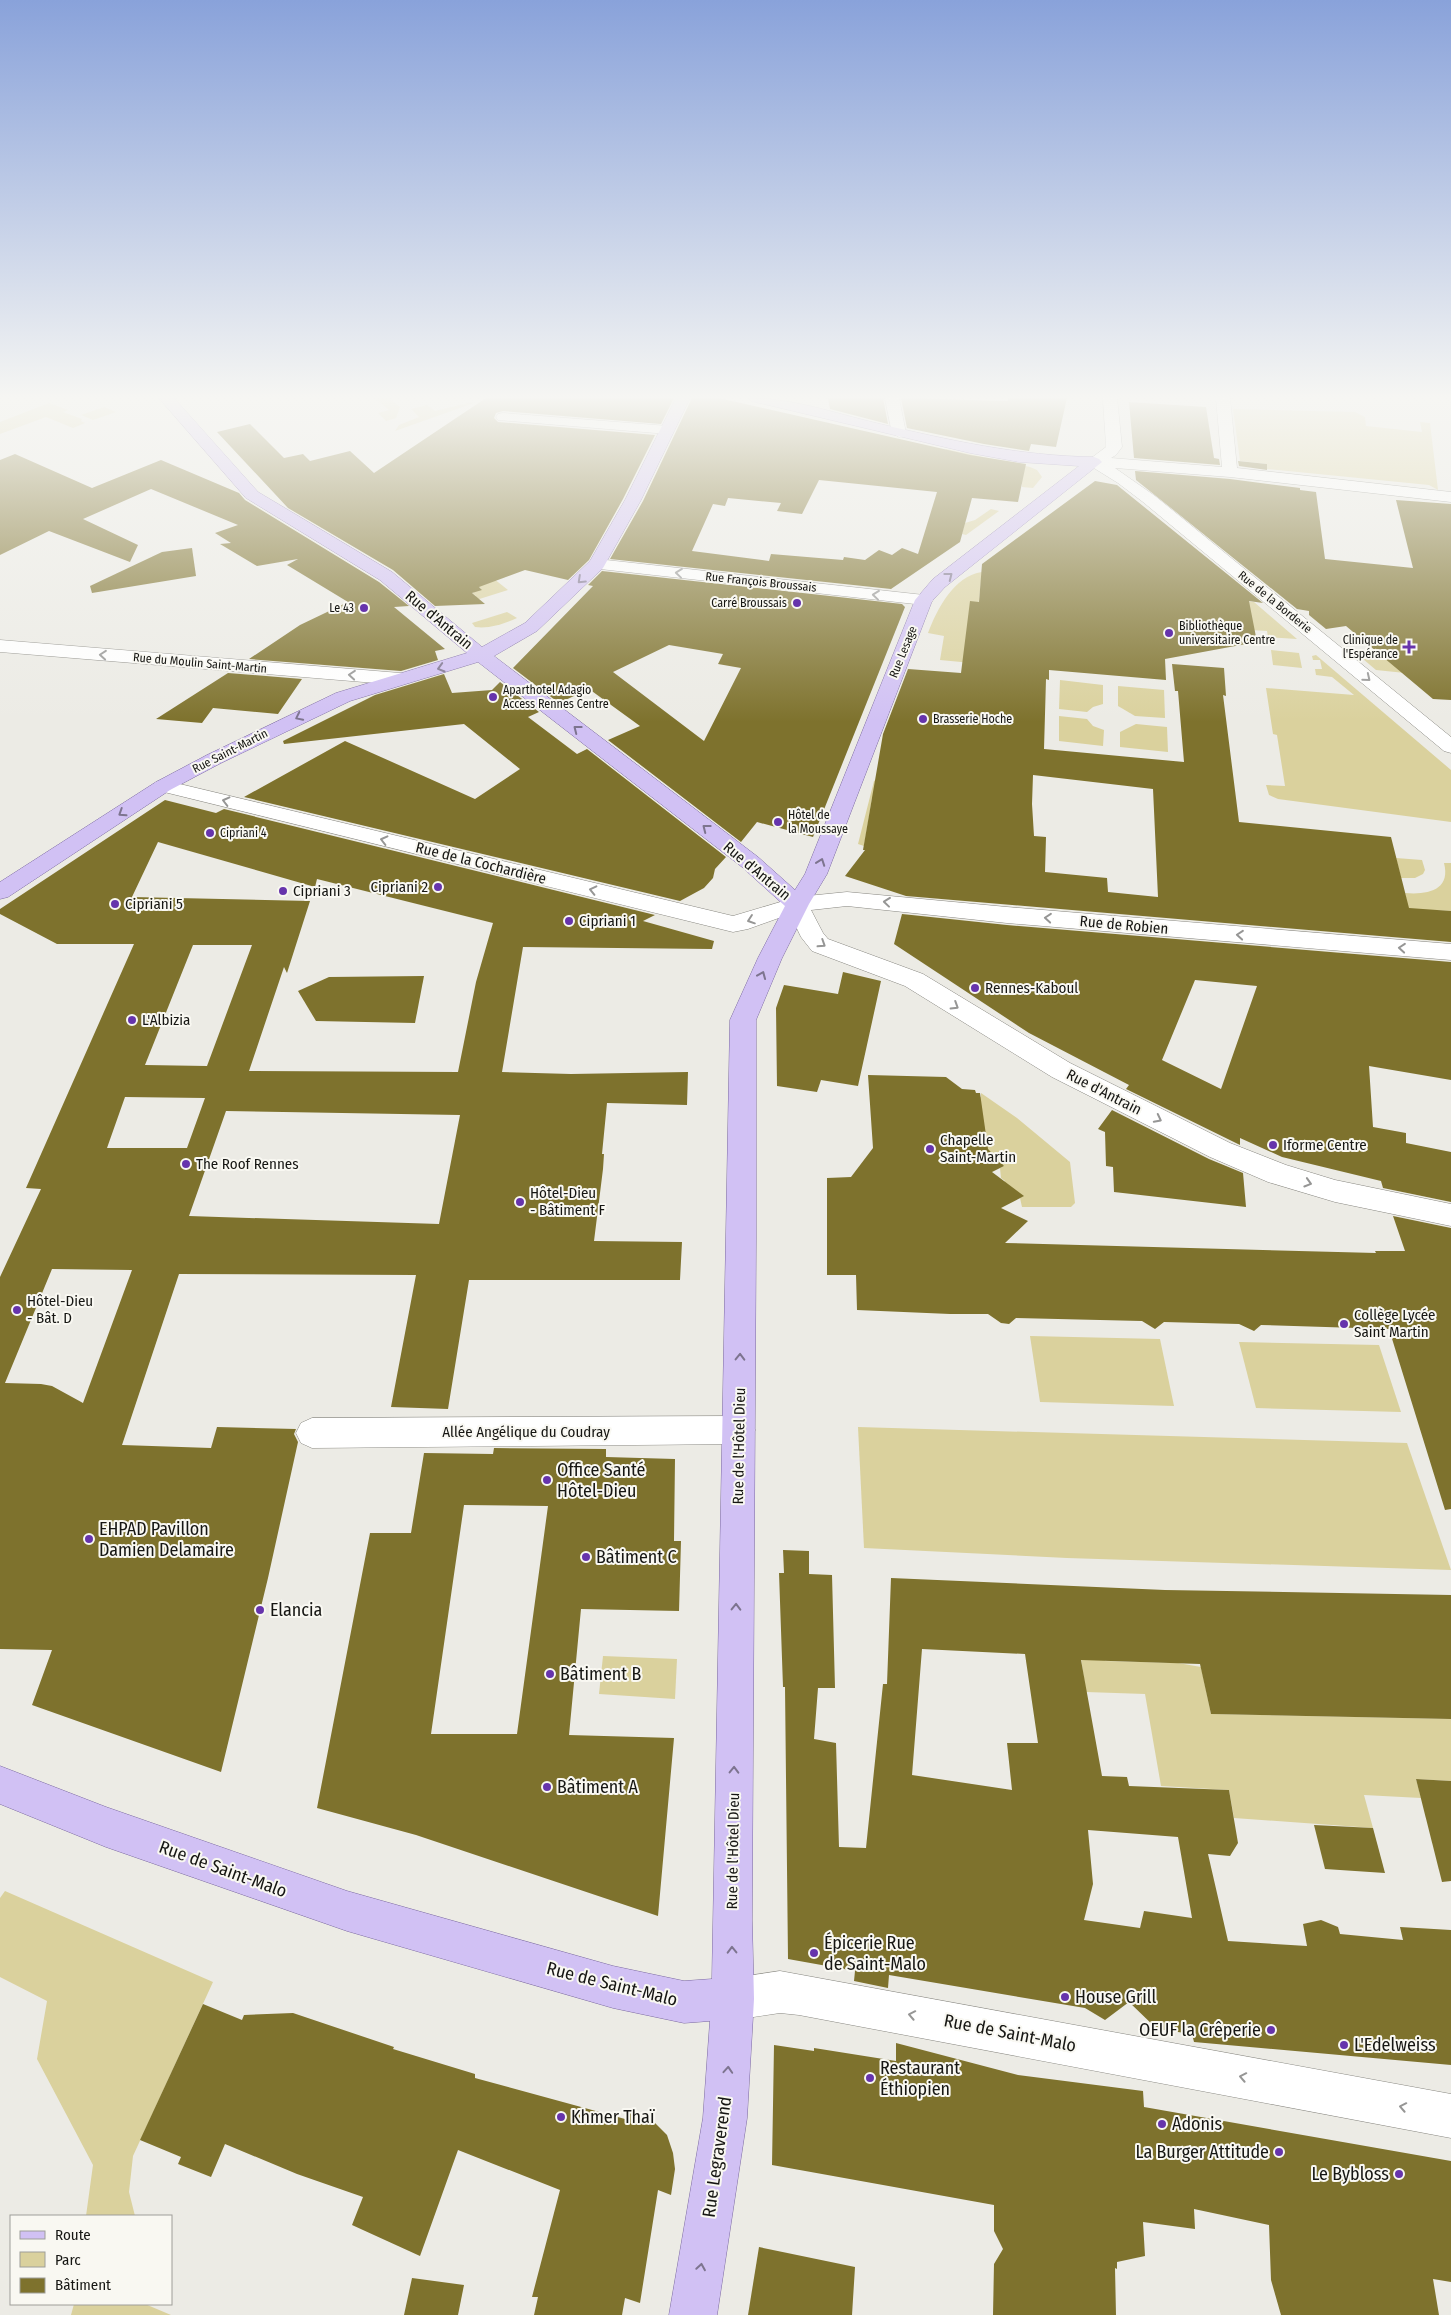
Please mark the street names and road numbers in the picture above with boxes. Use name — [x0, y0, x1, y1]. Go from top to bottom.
street label: Rue de la Borderie — [1235, 568, 1315, 636]
street label: Rue François Broussais — [705, 569, 817, 595]
street label: Rue d'Antrain — [402, 587, 476, 653]
street label: Rue Lesage — [886, 624, 920, 680]
street label: Rue du Moulin Saint-Martin — [132, 650, 268, 676]
street label: Rue Saint-Martin — [190, 726, 270, 776]
street label: Rue de la Cochardière — [414, 838, 548, 888]
street label: Rue d'Antrain — [720, 838, 794, 904]
street label: Rue de Robien — [1079, 912, 1169, 938]
street label: Rue d'Antrain — [1063, 1065, 1145, 1119]
street label: Rue de l'Hôtel Dieu — [729, 1387, 749, 1505]
street label: Allée Angélique du Coudray — [442, 1423, 610, 1441]
street label: Rue de l'Hôtel Dieu — [723, 1792, 743, 1910]
street label: Rue de Saint-Malo — [156, 1836, 290, 1902]
street label: Rue de Saint-Malo — [544, 1957, 680, 2011]
street label: Rue de Saint-Malo — [942, 2009, 1078, 2057]
street label: Rue Legraverend — [698, 2095, 736, 2219]

